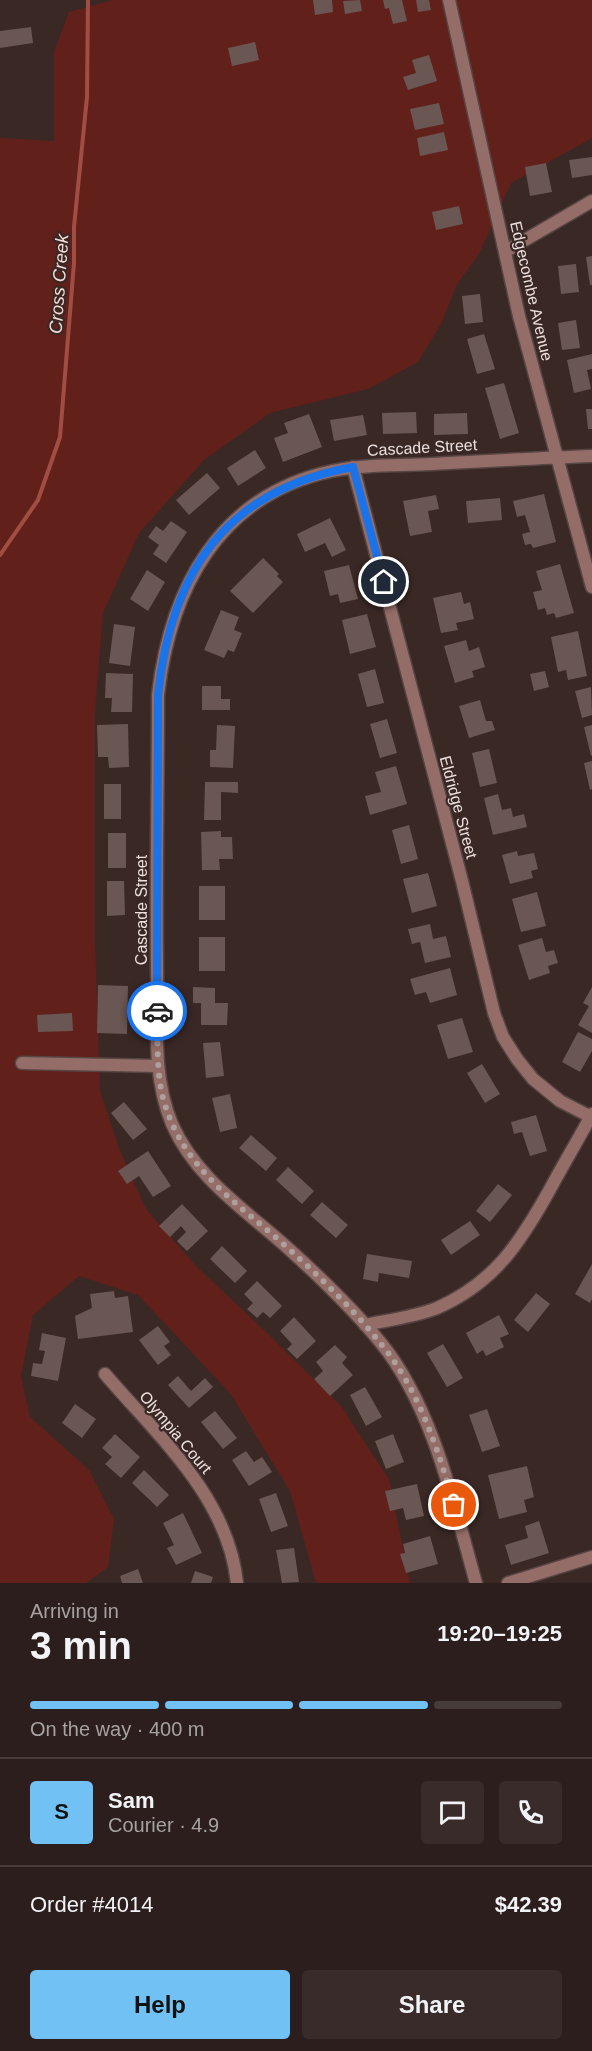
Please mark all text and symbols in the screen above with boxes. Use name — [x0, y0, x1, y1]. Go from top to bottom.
street label: Edgecombe Avenue — [507, 220, 556, 363]
water label: Cross Creek — [46, 232, 73, 335]
street label: Cascade Street — [367, 436, 478, 459]
pin — [358, 556, 409, 607]
icon: home — [367, 565, 400, 598]
street label: Eldridge Street — [437, 754, 481, 861]
street label: Cascade Street — [133, 854, 150, 965]
courier — [127, 981, 187, 1041]
icon: car — [141, 995, 174, 1028]
street label: Olympia Court — [136, 1388, 215, 1477]
pin — [428, 1479, 479, 1530]
icon: bag — [437, 1488, 470, 1521]
text: Arriving in — [30, 1600, 119, 1622]
text: 19:20–19:25 — [437, 1621, 562, 1646]
text: 3 min — [30, 1624, 132, 1667]
text: On the way · 400 m — [30, 1718, 205, 1740]
button: chat — [421, 1781, 484, 1844]
button: phone — [499, 1781, 562, 1844]
text: Sam — [108, 1788, 154, 1813]
text: S — [54, 1799, 69, 1824]
text: Courier · 4.9 — [108, 1814, 219, 1836]
text: Order #4014 — [30, 1892, 154, 1917]
text: $42.39 — [495, 1892, 562, 1917]
button: Help — [30, 1970, 290, 2039]
button: Share — [302, 1970, 562, 2039]

